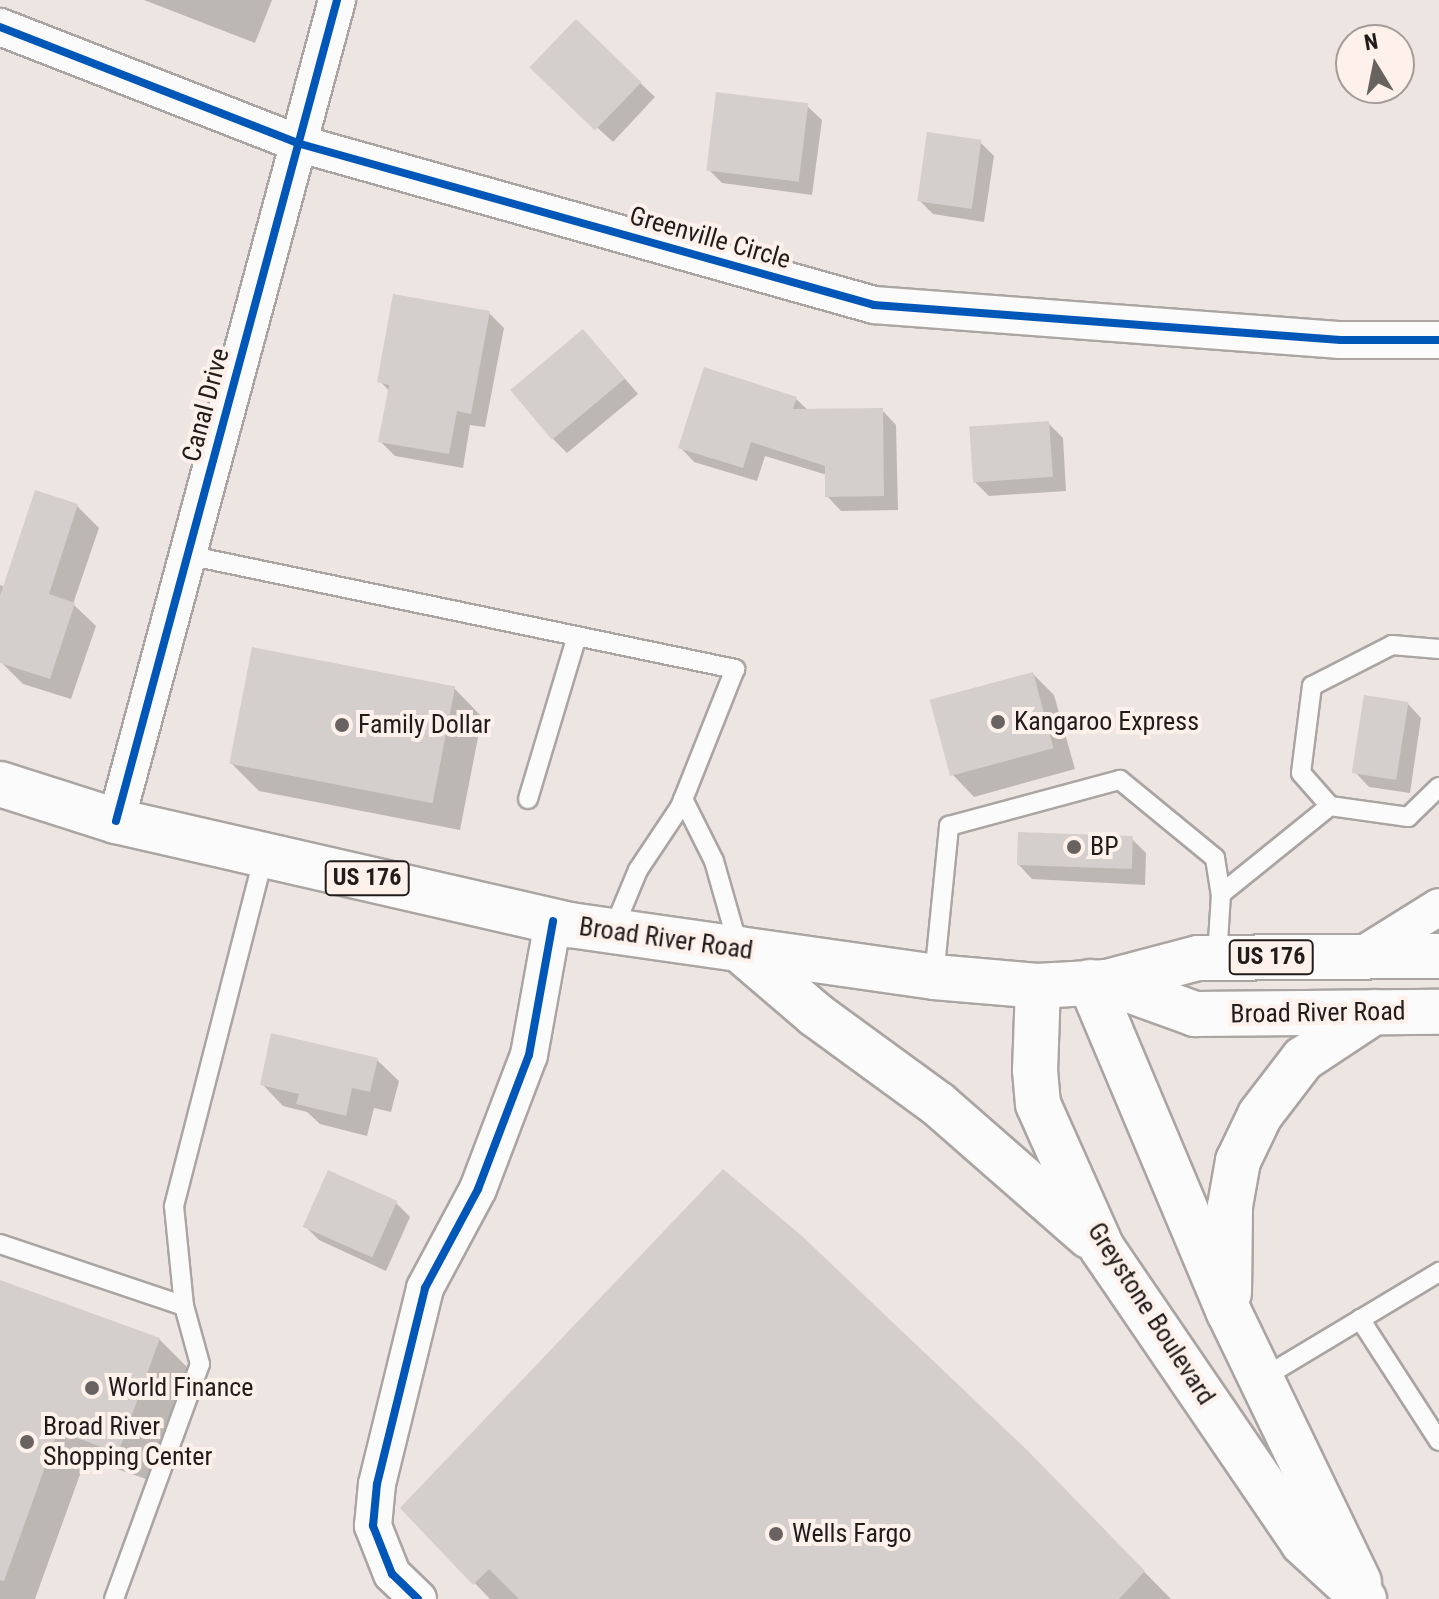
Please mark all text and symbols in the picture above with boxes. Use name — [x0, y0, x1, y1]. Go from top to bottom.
north arrow — [1335, 24, 1415, 104]
text: N — [1362, 28, 1380, 55]
street label: Greenville Circle — [626, 200, 794, 276]
street label: Canal Drive — [176, 345, 236, 465]
place label: Kangaroo Express — [1014, 706, 1199, 738]
place label: Family Dollar — [358, 709, 491, 741]
marker: Kangaroo Express — [989, 713, 1007, 731]
marker: Family Dollar — [333, 716, 351, 734]
place label: BP — [1090, 831, 1119, 863]
marker: BP — [1065, 838, 1083, 856]
road number: US 176 — [323, 858, 411, 898]
street label: Broad River Road — [577, 911, 755, 967]
road number: US 176 — [1227, 937, 1315, 977]
street label: Broad River Road — [1230, 996, 1406, 1030]
street label: Greystone Boulevard — [1081, 1217, 1221, 1411]
place label: World Finance — [108, 1372, 254, 1404]
marker: World Finance — [83, 1379, 101, 1397]
place label: Broad River Shopping Center — [43, 1411, 212, 1472]
marker: Broad River Shopping Center — [18, 1433, 36, 1451]
place label: Wells Fargo — [792, 1518, 911, 1550]
marker: Wells Fargo — [767, 1525, 785, 1543]

